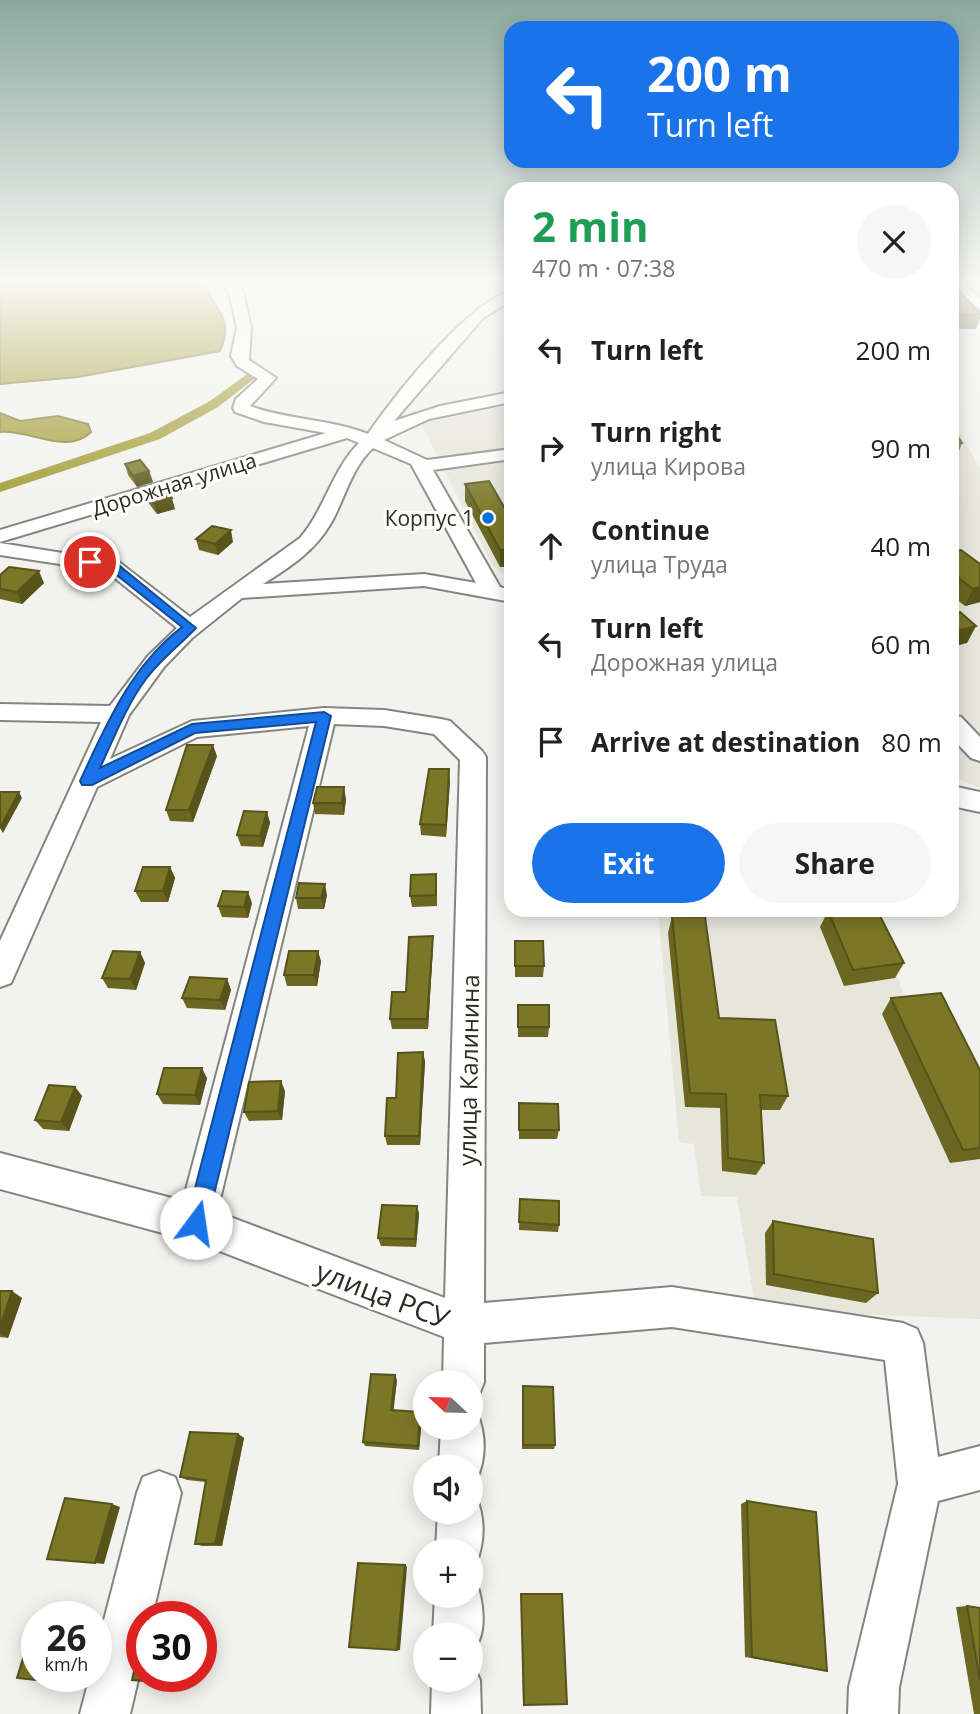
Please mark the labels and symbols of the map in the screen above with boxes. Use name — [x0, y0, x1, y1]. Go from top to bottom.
street label: Дорожная улица — [88, 446, 260, 522]
place label: Корпус 1 — [385, 504, 474, 532]
marker: Корпус 1 — [480, 510, 496, 526]
pin — [60, 532, 120, 592]
street label: улица Калинина — [450, 974, 486, 1166]
position arrow — [159, 1186, 233, 1260]
street label: улица РСУ — [311, 1251, 456, 1337]
north arrow — [413, 1370, 483, 1440]
speed limit sign: 30 — [126, 1601, 217, 1692]

